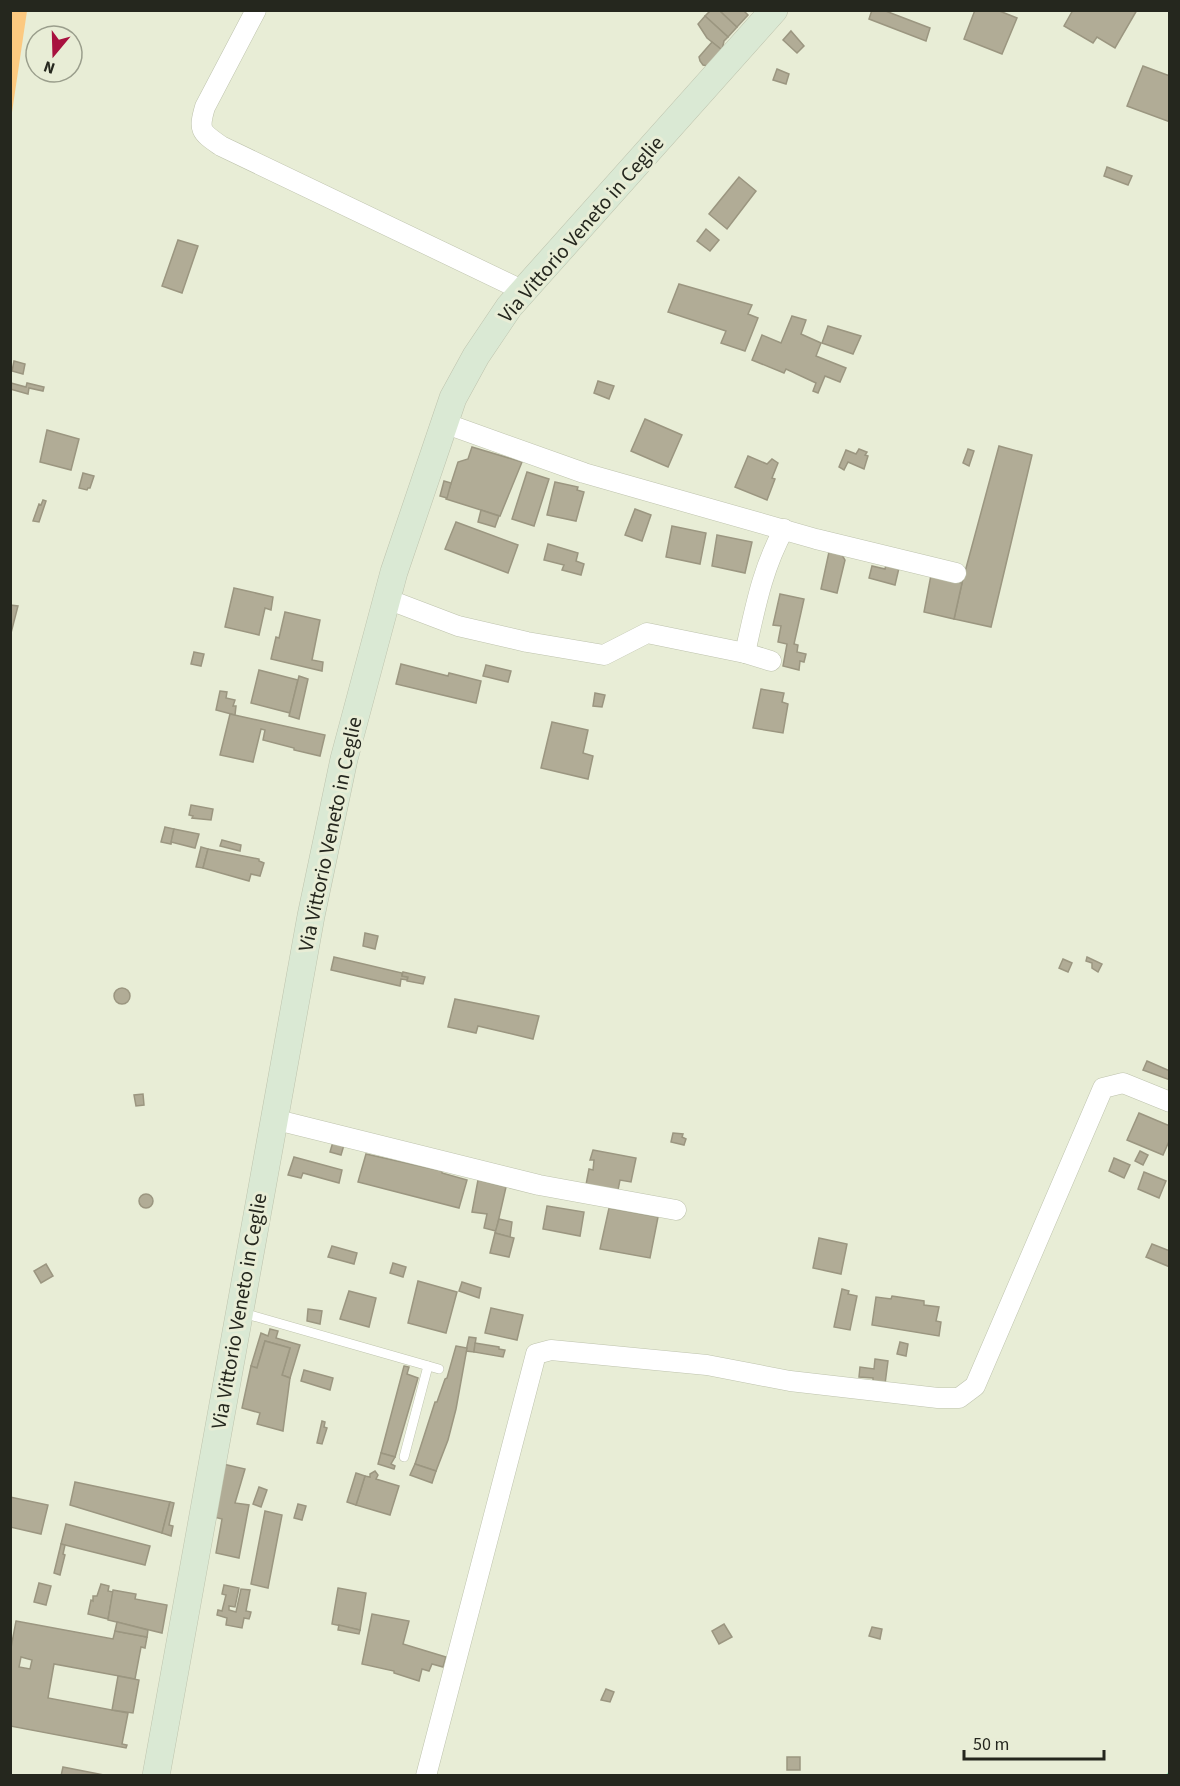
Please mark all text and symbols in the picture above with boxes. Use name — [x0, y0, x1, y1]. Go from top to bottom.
north arrow — [24, 24, 84, 84]
text: N — [41, 55, 58, 79]
street label: Via Vittorio Veneto in Ceglie — [491, 129, 671, 329]
street label: Via Vittorio Veneto in Ceglie — [290, 714, 370, 954]
street label: Via Vittorio Veneto in Ceglie — [203, 1191, 275, 1431]
scale bar — [964, 1723, 1104, 1761]
text: 50 m — [973, 1732, 1009, 1757]

